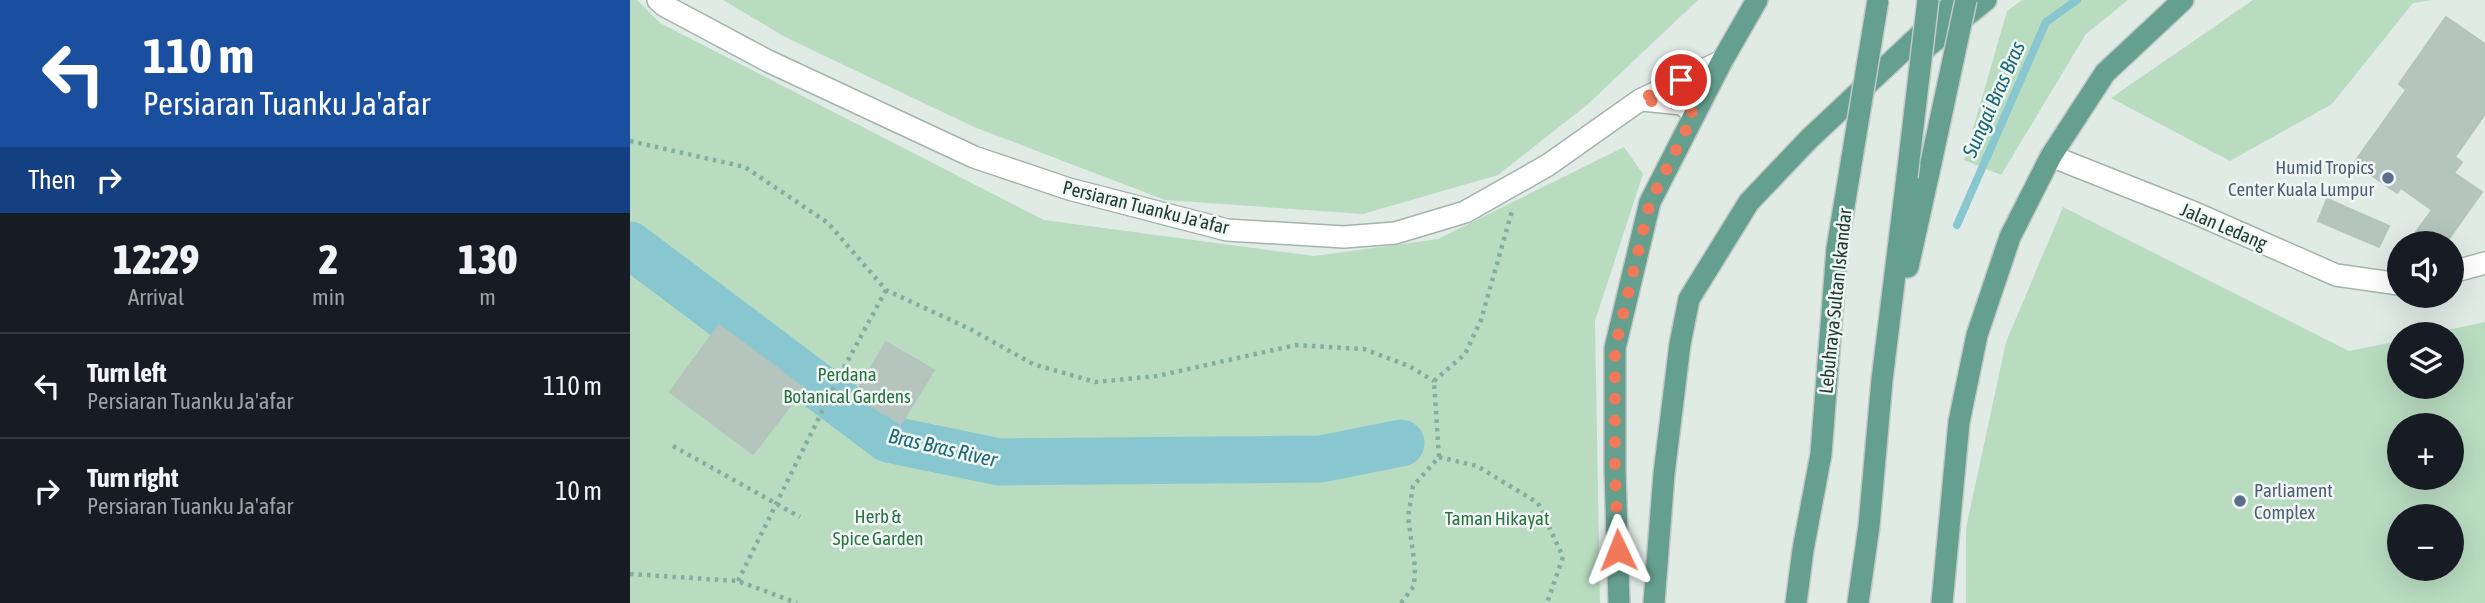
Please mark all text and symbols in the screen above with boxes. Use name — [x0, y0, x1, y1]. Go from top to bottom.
text: 110 m — [143, 27, 254, 83]
icon: left — [28, 28, 119, 119]
water label: Sungai Bras Bras — [1956, 37, 2029, 162]
pin — [1651, 50, 1711, 110]
icon: arrive — [1662, 61, 1700, 99]
text: Persiaran Tuanku Ja'afar — [143, 85, 430, 122]
place label: Humid Tropics Center Kuala Lumpur — [2228, 156, 2374, 200]
icon: right — [90, 161, 128, 199]
text: Then — [28, 165, 76, 195]
marker: Humid Tropics Center Kuala Lumpur — [2380, 170, 2396, 186]
street label: Persiaran Tuanku Ja'afar — [1061, 176, 1232, 238]
street label: Jalan Ledang — [2177, 198, 2271, 254]
street label: Lebuhraya Sultan Iskandar — [1814, 207, 1856, 395]
map controls — [2387, 231, 2464, 581]
button: sound — [2387, 231, 2464, 308]
text: 12:29 — [113, 235, 199, 283]
text: 2 — [319, 235, 338, 283]
text: 130 — [458, 235, 517, 283]
text: Arrival — [128, 284, 184, 310]
text: min — [312, 284, 345, 310]
text: m — [479, 284, 496, 310]
button: layers — [2387, 322, 2464, 399]
text: Turn left — [87, 358, 167, 388]
park label: Perdana Botanical Gardens — [783, 363, 911, 407]
icon: left — [28, 367, 66, 405]
text: 110 m — [543, 371, 602, 401]
text: Persiaran Tuanku Ja'afar — [87, 388, 293, 414]
button: + — [2387, 413, 2464, 490]
water label: Bras Bras River — [886, 423, 1000, 471]
text: Turn right — [87, 463, 178, 493]
icon: right — [28, 472, 66, 510]
text: 10 m — [555, 476, 602, 506]
place label: Parliament Complex — [2254, 479, 2333, 523]
text: Persiaran Tuanku Ja'afar — [87, 493, 293, 519]
marker: Parliament Complex — [2232, 493, 2248, 509]
button: − — [2387, 504, 2464, 581]
park label: Herb & Spice Garden — [833, 505, 923, 549]
park label: Taman Hikayat — [1445, 507, 1549, 529]
position arrow — [1581, 513, 1655, 587]

